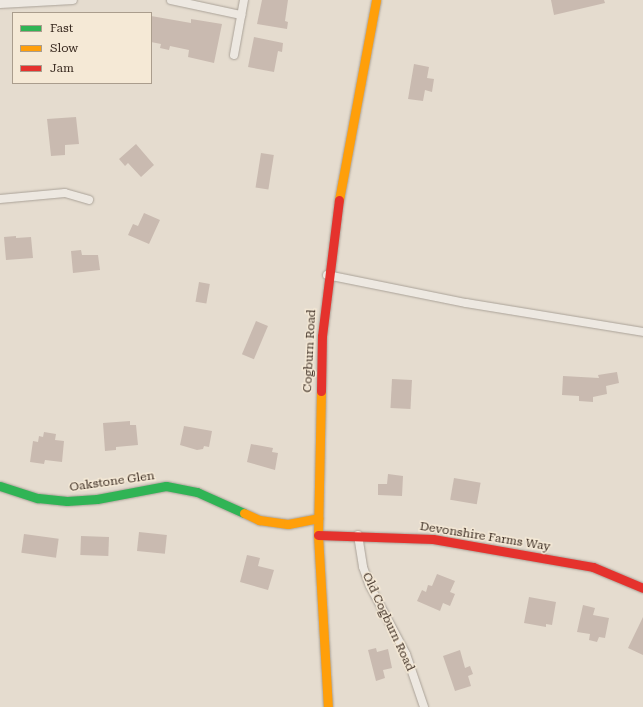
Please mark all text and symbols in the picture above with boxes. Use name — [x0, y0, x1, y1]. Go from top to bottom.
legend — [12, 12, 152, 84]
text: Fast — [50, 21, 73, 35]
text: Slow — [50, 41, 78, 55]
text: Jam — [50, 61, 74, 75]
street label: Cogburn Road — [301, 309, 319, 393]
street label: Oakstone Glen — [69, 469, 155, 495]
street label: Devonshire Farms Way — [419, 520, 551, 554]
street label: Old Cogburn Road — [359, 570, 417, 674]

